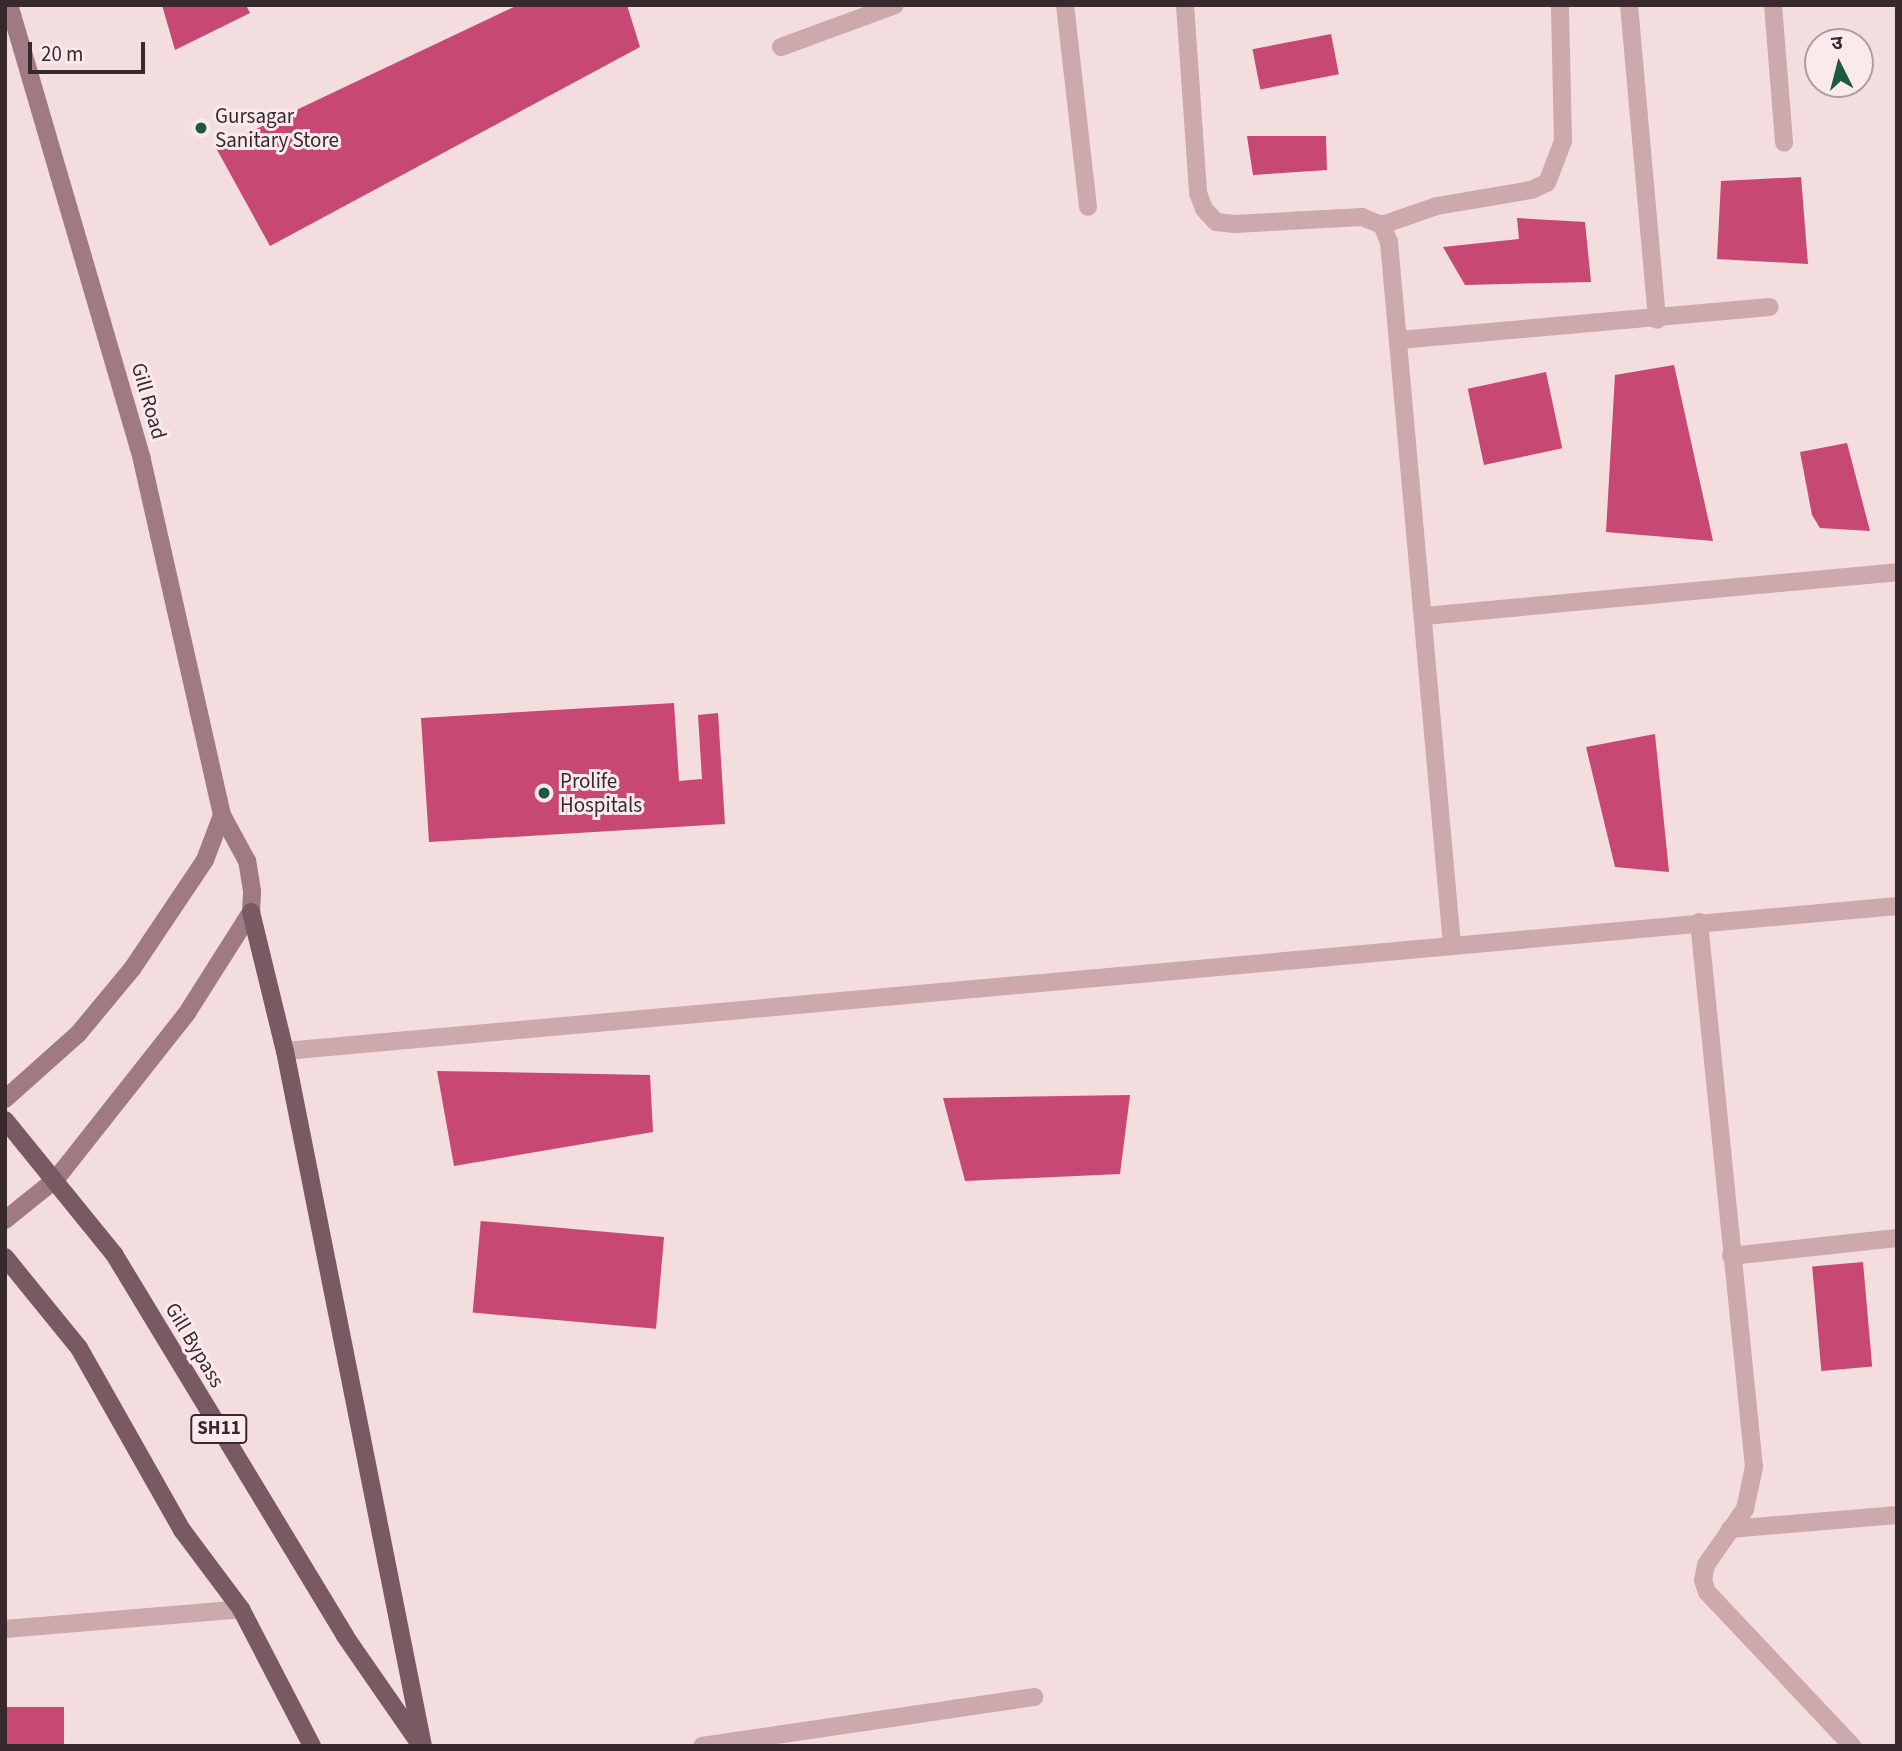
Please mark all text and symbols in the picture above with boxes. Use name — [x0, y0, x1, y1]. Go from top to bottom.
scale bar — [32, 28, 149, 72]
north arrow — [1804, 28, 1874, 98]
text: उ — [1830, 30, 1844, 58]
text: 20 m — [41, 39, 83, 69]
place label: Gursagar Sanitary Store — [215, 103, 339, 153]
marker: Gursagar Sanitary Store — [193, 120, 209, 136]
street label: Gill Road — [126, 360, 172, 442]
place label: Prolife Hospitals — [560, 768, 642, 818]
marker: Prolife Hospitals — [534, 783, 554, 803]
street label: Gill Bypass — [160, 1298, 230, 1392]
road number: SH11 — [189, 1414, 249, 1444]

